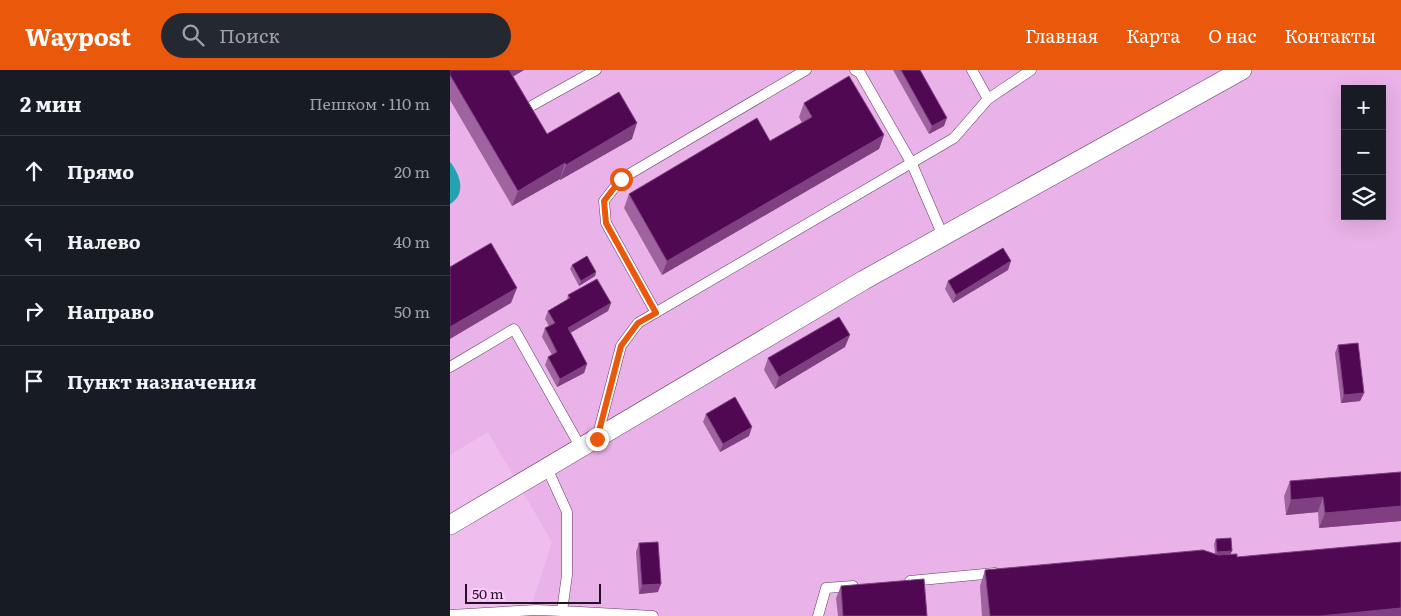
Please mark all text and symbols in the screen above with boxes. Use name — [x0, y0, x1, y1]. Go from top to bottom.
search box — [161, 13, 511, 58]
text: Waypost — [25, 18, 131, 53]
icon: search — [179, 21, 207, 49]
text: Поиск — [219, 21, 280, 49]
text: Главная — [1025, 22, 1098, 49]
text: Карта — [1126, 22, 1180, 49]
text: О нас — [1208, 22, 1256, 49]
text: Контакты — [1284, 22, 1376, 49]
map controls — [1341, 85, 1386, 220]
button: + — [1341, 85, 1386, 130]
text: 2 мин — [20, 87, 82, 118]
text: Пешком · 110 m — [309, 91, 430, 115]
button: − — [1341, 130, 1386, 175]
icon: ahead — [20, 157, 48, 185]
text: Прямо — [67, 157, 134, 185]
text: 20 m — [394, 159, 430, 183]
route start — [610, 168, 633, 191]
button: layers — [1341, 175, 1386, 220]
icon: left — [20, 227, 48, 255]
text: Налево — [67, 227, 141, 255]
text: 40 m — [393, 229, 430, 253]
icon: right — [20, 297, 48, 325]
text: Направо — [67, 297, 154, 325]
text: 50 m — [394, 299, 430, 323]
icon: arrive — [20, 367, 48, 395]
text: Пункт назначения — [67, 367, 256, 395]
route end — [586, 428, 609, 451]
scale bar — [465, 581, 601, 604]
text: 50 m — [472, 583, 504, 603]

